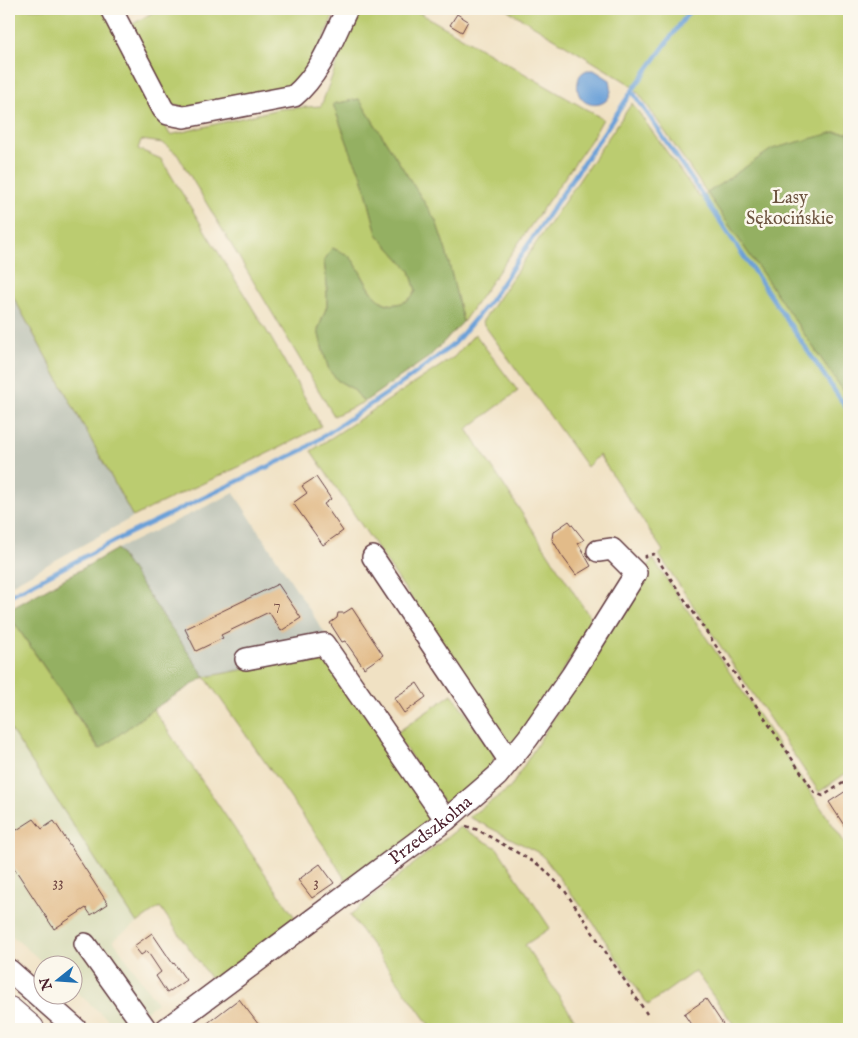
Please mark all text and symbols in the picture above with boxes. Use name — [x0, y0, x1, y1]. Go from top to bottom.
park label: Lasy Sękocińskie — [746, 187, 834, 231]
house number: 7 — [273, 595, 281, 614]
street label: Przedszkolna — [385, 791, 477, 870]
house number: 33 — [52, 873, 64, 892]
house number: 3 — [313, 873, 319, 892]
north arrow — [32, 956, 82, 1006]
text: N — [36, 975, 57, 993]

